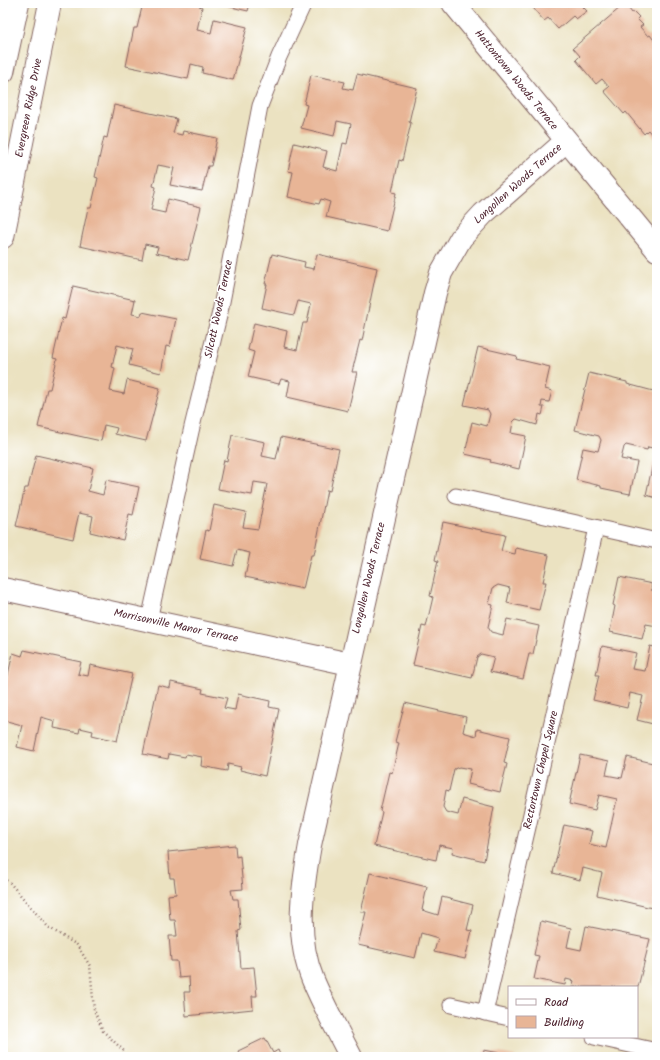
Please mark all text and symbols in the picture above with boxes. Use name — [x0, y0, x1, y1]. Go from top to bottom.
street label: Hattontown Woods Terrace — [470, 26, 562, 134]
street label: Evergreen Ridge Drive — [11, 57, 47, 159]
street label: Longollen Woods Terrace — [470, 139, 566, 229]
street label: Silcott Woods Terrace — [200, 258, 238, 360]
street label: Longollen Woods Terrace — [347, 520, 391, 636]
street label: Morrisonville Manor Terrace — [112, 604, 240, 648]
street label: Rectortown Chapel Square — [519, 709, 563, 831]
legend — [508, 986, 638, 1038]
text: Road — [544, 993, 569, 1012]
text: Building — [544, 1013, 584, 1032]

